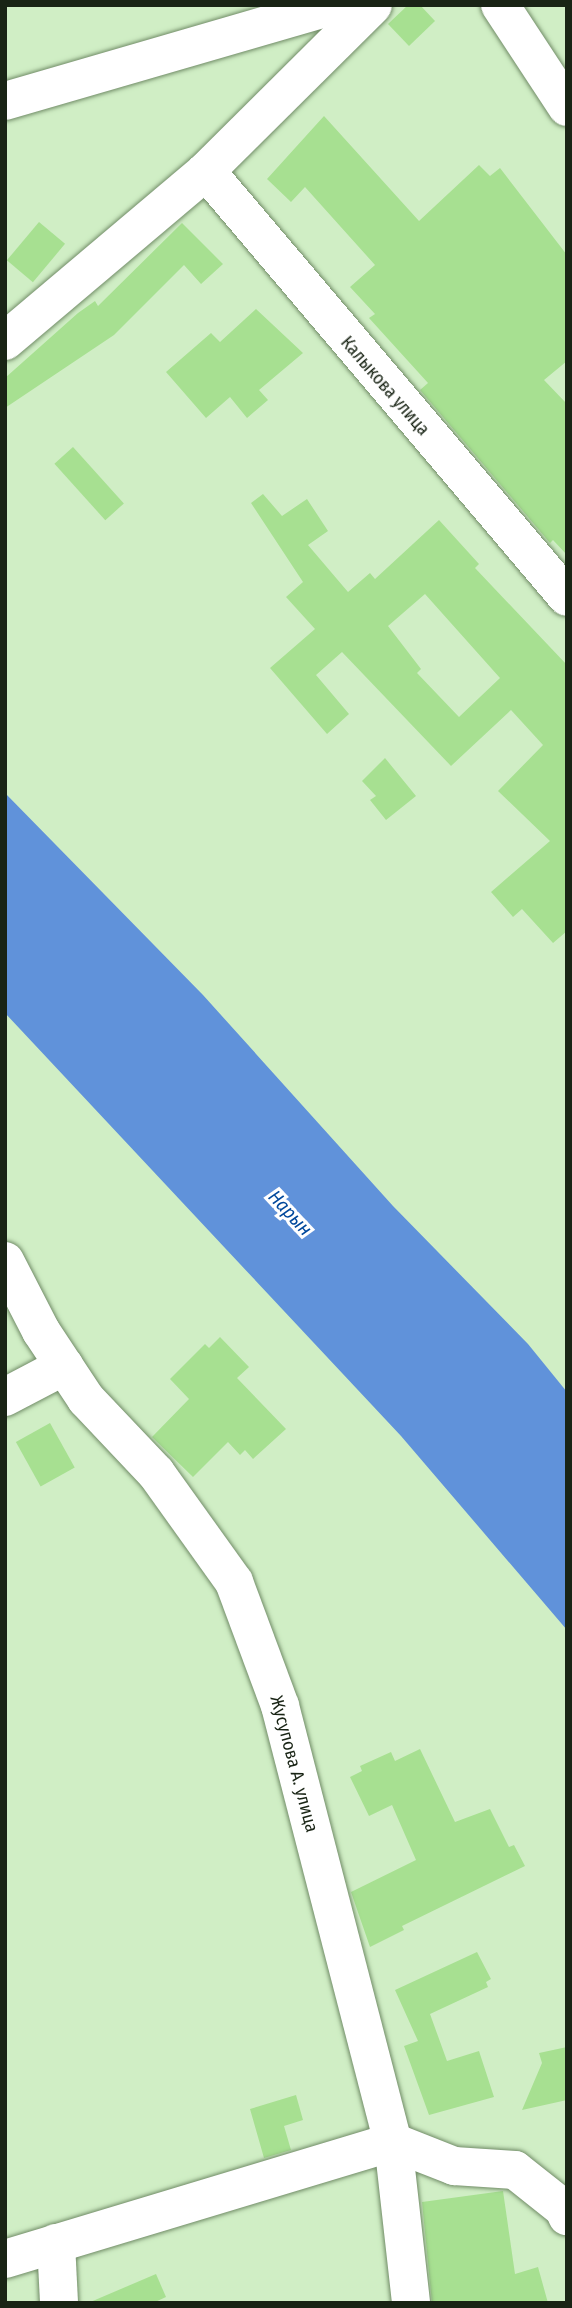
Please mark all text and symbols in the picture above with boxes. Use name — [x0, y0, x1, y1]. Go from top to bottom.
street label: Калыкова улица — [336, 332, 434, 440]
water label: Нарын — [263, 1186, 317, 1240]
street label: Жусупова А. улица — [265, 1693, 323, 1835]

